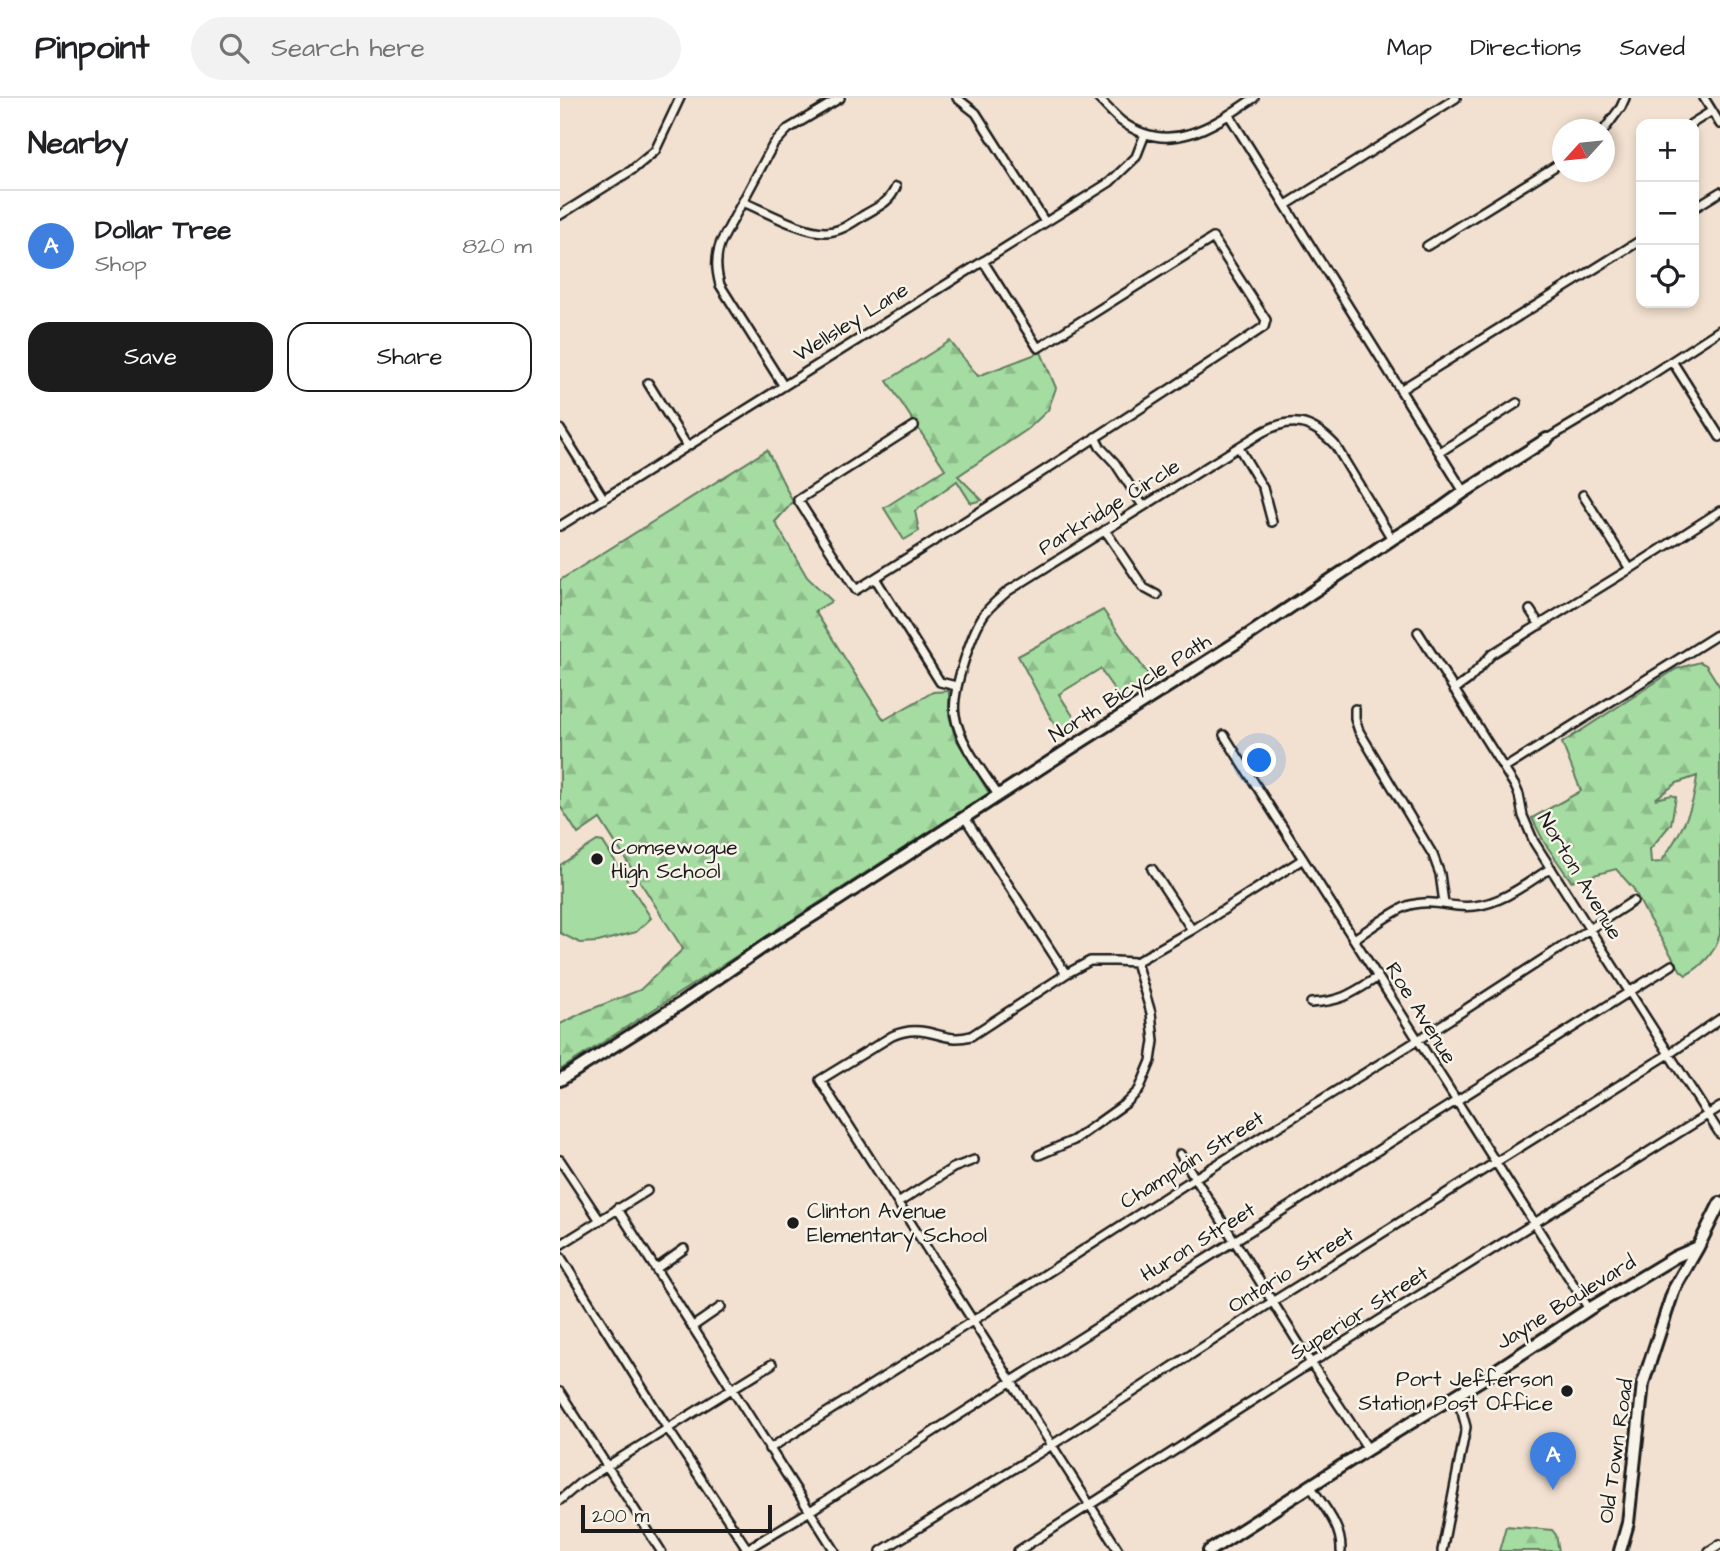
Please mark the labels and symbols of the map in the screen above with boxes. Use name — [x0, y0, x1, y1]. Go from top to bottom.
north arrow — [1552, 119, 1615, 182]
street label: Wellsley Lane — [788, 275, 915, 370]
street label: Parkridge Circle — [1033, 452, 1187, 564]
street label: North Bicycle Path — [1043, 626, 1218, 751]
your location — [1242, 743, 1276, 777]
street label: Norton Avenue — [1530, 807, 1630, 945]
place label: Comsewogue High School — [611, 833, 738, 888]
marker: Comsewogue High School — [589, 851, 605, 867]
street label: Roe Avenue — [1378, 957, 1464, 1069]
street label: Champlain Street — [1114, 1104, 1271, 1217]
street label: Huron Street — [1135, 1195, 1261, 1289]
place label: Clinton Avenue Elementary School — [807, 1197, 987, 1252]
marker: Clinton Avenue Elementary School — [785, 1215, 801, 1231]
street label: Ontario Street — [1222, 1219, 1360, 1320]
street label: Jayne Boulevard — [1491, 1247, 1643, 1358]
street label: Superior Street — [1284, 1258, 1435, 1368]
place label: Port Jefferson Station Post Office — [1358, 1365, 1553, 1418]
street label: Old Town Road — [1592, 1377, 1641, 1525]
marker: Port Jefferson Station Post Office — [1559, 1383, 1575, 1399]
pin: A — [1530, 1432, 1576, 1490]
scale bar — [581, 1502, 772, 1534]

